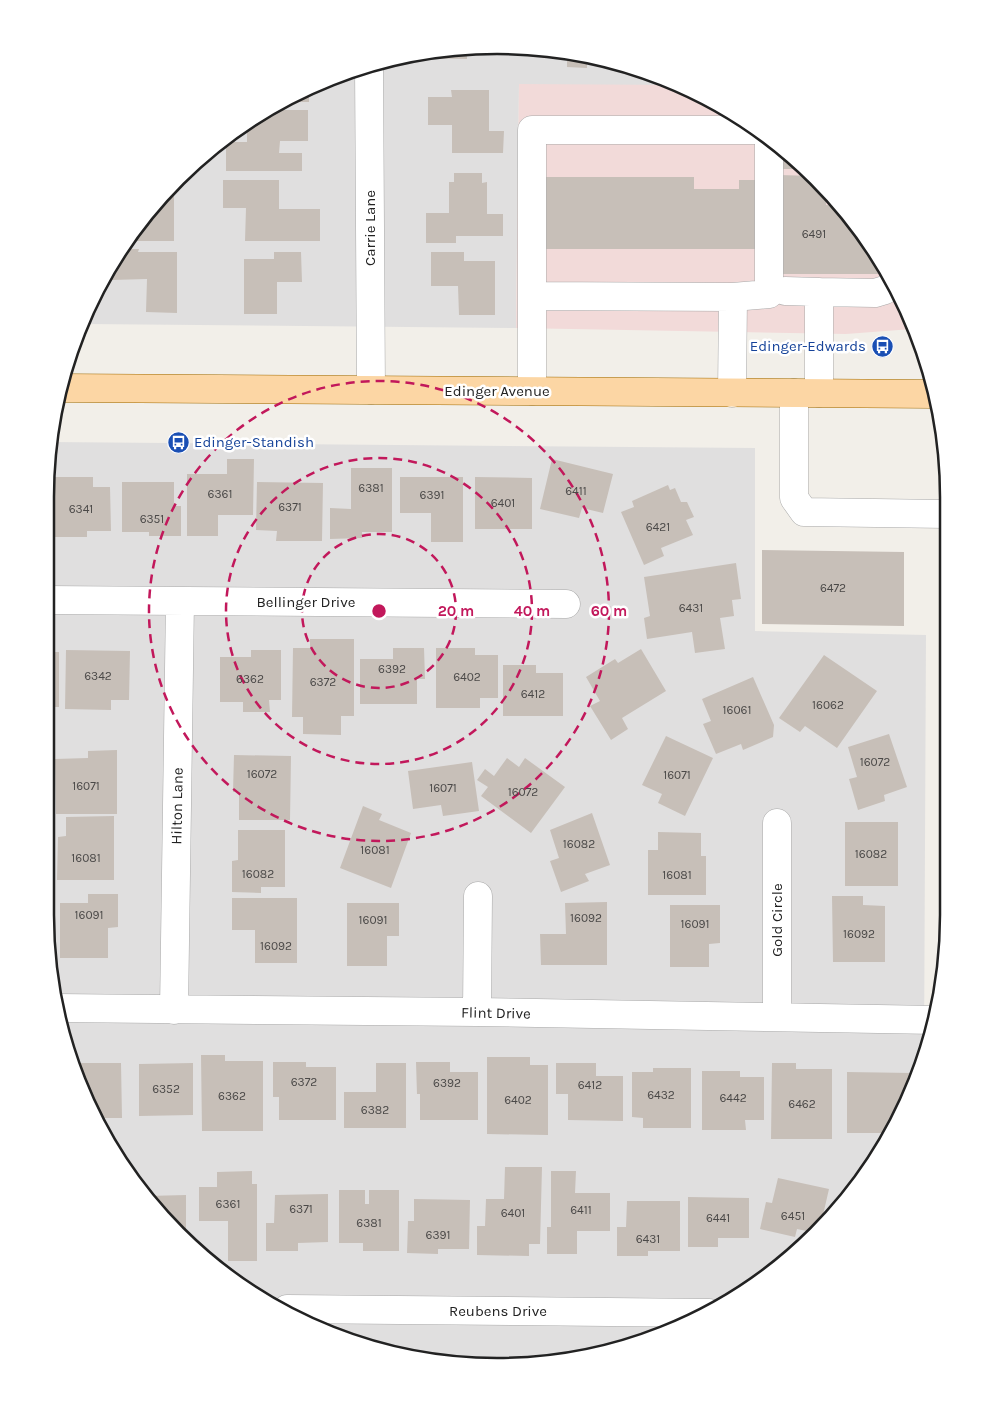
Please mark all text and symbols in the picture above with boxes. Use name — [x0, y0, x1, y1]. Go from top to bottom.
street label: Carrie Lane — [361, 190, 379, 266]
house number: 6491 — [802, 227, 826, 241]
bus stop icon: Edinger-Edwards — [870, 334, 894, 358]
place label: Edinger-Edwards — [750, 337, 866, 355]
street label: Edinger Avenue — [444, 382, 550, 400]
bus stop icon: Edinger-Standish — [166, 430, 190, 454]
place label: Edinger-Standish — [194, 433, 314, 451]
house number: 6381 — [358, 481, 384, 495]
house number: 6411 — [565, 484, 587, 498]
house number: 6361 — [208, 487, 232, 501]
house number: 6391 — [420, 488, 444, 502]
house number: 6401 — [491, 496, 515, 510]
house number: 6371 — [278, 500, 302, 514]
house number: 6341 — [69, 502, 93, 516]
house number: 6351 — [140, 512, 164, 526]
house number: 6421 — [646, 520, 670, 534]
house number: 6472 — [820, 581, 846, 595]
street label: Bellinger Drive — [256, 593, 356, 611]
house number: 6431 — [679, 601, 703, 615]
centre of rings — [370, 602, 388, 620]
text: 20 m — [438, 602, 474, 620]
text: 40 m — [514, 602, 550, 620]
text: 60 m — [591, 602, 627, 620]
house number: 6392 — [378, 662, 406, 676]
house number: 6342 — [84, 669, 112, 683]
house number: 6402 — [453, 670, 481, 684]
house number: 6362 — [236, 672, 264, 686]
house number: 6372 — [310, 675, 336, 689]
house number: 6412 — [521, 687, 545, 701]
house number: 16062 — [812, 698, 844, 712]
house number: 16061 — [723, 703, 751, 717]
house number: 16072 — [860, 755, 890, 769]
street label: Hilton Lane — [167, 767, 187, 845]
house number: 16072 — [247, 767, 277, 781]
house number: 16071 — [663, 768, 691, 782]
house number: 16071 — [72, 779, 100, 793]
house number: 16071 — [429, 781, 457, 795]
house number: 16072 — [508, 785, 538, 799]
house number: 16082 — [563, 837, 595, 851]
house number: 16081 — [360, 843, 390, 857]
house number: 16082 — [855, 847, 887, 861]
house number: 16081 — [71, 851, 101, 865]
house number: 16082 — [242, 867, 274, 881]
house number: 16081 — [662, 868, 692, 882]
street label: Gold Circle — [768, 883, 786, 957]
house number: 16091 — [75, 908, 103, 922]
house number: 16092 — [570, 911, 602, 925]
house number: 16091 — [359, 913, 387, 927]
house number: 16091 — [681, 917, 709, 931]
house number: 16092 — [843, 927, 875, 941]
house number: 16092 — [260, 939, 292, 953]
street label: Flint Drive — [461, 1003, 531, 1023]
house number: 6372 — [291, 1075, 317, 1089]
house number: 6392 — [433, 1076, 461, 1090]
house number: 6412 — [578, 1078, 602, 1092]
house number: 6352 — [152, 1082, 180, 1096]
house number: 6432 — [647, 1088, 675, 1102]
house number: 6362 — [218, 1089, 246, 1103]
house number: 6442 — [719, 1091, 747, 1105]
house number: 6402 — [504, 1093, 532, 1107]
house number: 6462 — [788, 1097, 816, 1111]
house number: 6382 — [361, 1103, 389, 1117]
house number: 6361 — [216, 1197, 240, 1211]
house number: 6371 — [289, 1202, 313, 1216]
house number: 6411 — [570, 1203, 592, 1217]
house number: 6401 — [501, 1206, 525, 1220]
house number: 6451 — [781, 1209, 805, 1223]
house number: 6441 — [706, 1211, 730, 1225]
house number: 6381 — [356, 1216, 382, 1230]
house number: 6391 — [426, 1228, 450, 1242]
house number: 6431 — [636, 1232, 660, 1246]
street label: Reubens Drive — [449, 1302, 547, 1320]

